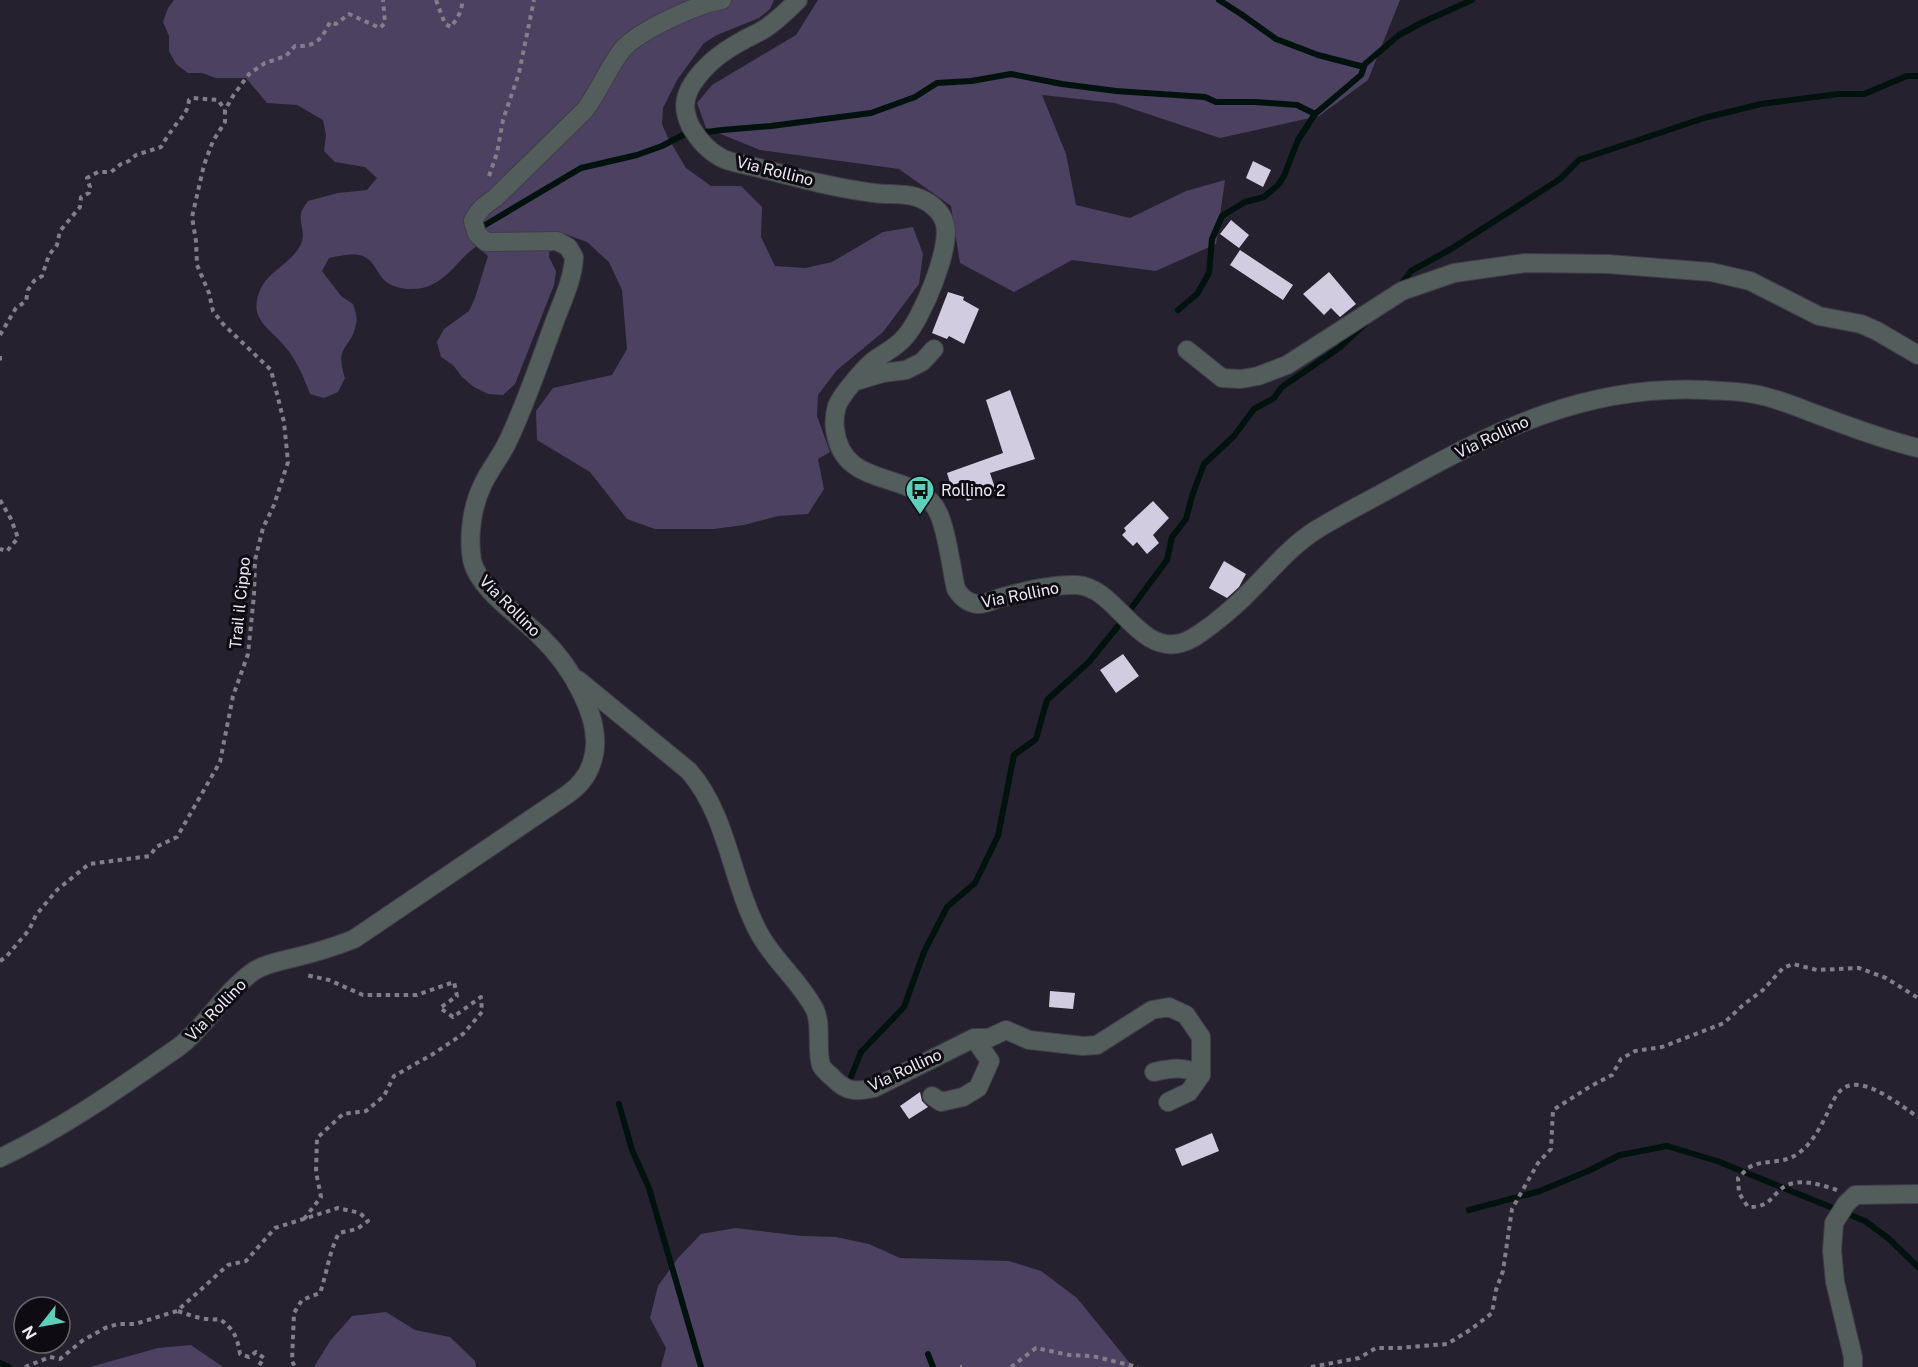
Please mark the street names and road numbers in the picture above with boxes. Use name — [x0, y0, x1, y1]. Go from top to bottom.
street label: Via Rollino — [734, 152, 816, 190]
street label: Via Rollino — [1452, 412, 1532, 462]
street label: Trail il Cippo — [226, 556, 254, 650]
street label: Via Rollino — [475, 571, 545, 641]
street label: Via Rollino — [980, 578, 1060, 612]
street label: Via Rollino — [182, 975, 250, 1045]
street label: Via Rollino — [865, 1045, 945, 1095]

